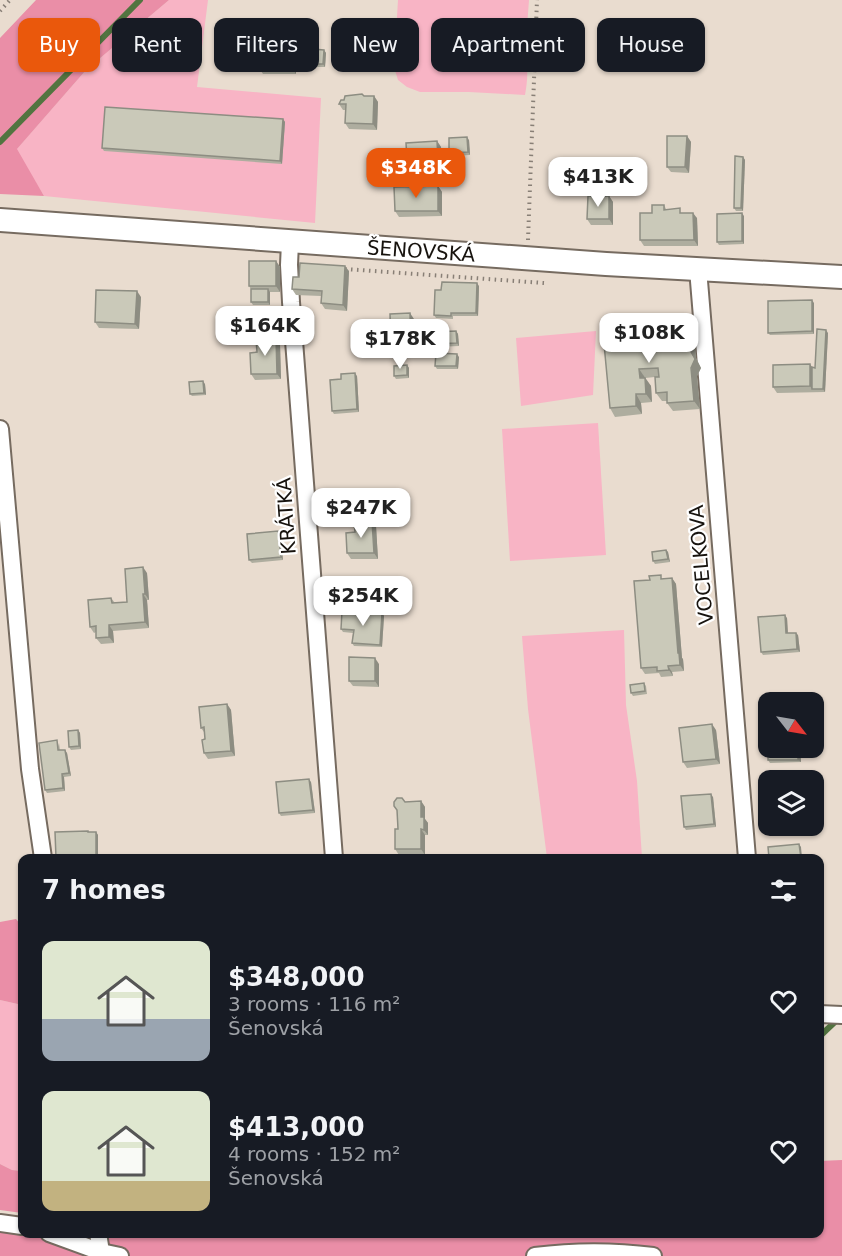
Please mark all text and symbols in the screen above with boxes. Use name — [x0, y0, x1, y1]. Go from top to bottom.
chip: Buy — [18, 18, 100, 72]
chip: Rent — [112, 18, 202, 72]
chip: Filters — [214, 18, 319, 72]
chip: New — [331, 18, 419, 72]
chip: Apartment — [431, 18, 585, 72]
chip: House — [597, 18, 705, 72]
pin: $348K — [374, 148, 458, 199]
text: $348K — [380, 155, 452, 179]
pin: $413K — [556, 157, 640, 208]
text: $413K — [562, 164, 634, 188]
street label: ŠENOVSKÁ — [366, 235, 476, 267]
pin: $164K — [223, 306, 307, 357]
text: $164K — [229, 313, 301, 337]
pin: $108K — [607, 313, 691, 364]
pin: $178K — [358, 319, 442, 370]
text: $108K — [613, 320, 685, 344]
text: $178K — [364, 326, 436, 350]
street label: KRÁTKÁ — [271, 476, 301, 555]
pin: $247K — [319, 488, 403, 539]
text: $247K — [325, 495, 397, 519]
street label: VOCELKOVA — [684, 504, 718, 626]
pin: $254K — [321, 576, 405, 627]
text: $254K — [327, 583, 399, 607]
north arrow — [758, 692, 824, 758]
map controls — [758, 692, 824, 836]
button: layers — [758, 770, 824, 836]
icon: filters — [767, 874, 800, 907]
text: 7 homes — [42, 875, 166, 905]
text: $348,000 — [228, 962, 365, 992]
icon: home — [90, 965, 162, 1037]
icon: heart — [767, 985, 800, 1018]
text: 3 rooms · 116 m² — [228, 992, 400, 1016]
text: Šenovská — [228, 1016, 324, 1040]
text: $413,000 — [228, 1112, 365, 1142]
icon: home — [90, 1115, 162, 1187]
icon: heart — [767, 1135, 800, 1168]
text: 4 rooms · 152 m² — [228, 1142, 400, 1166]
text: Šenovská — [228, 1166, 324, 1190]

